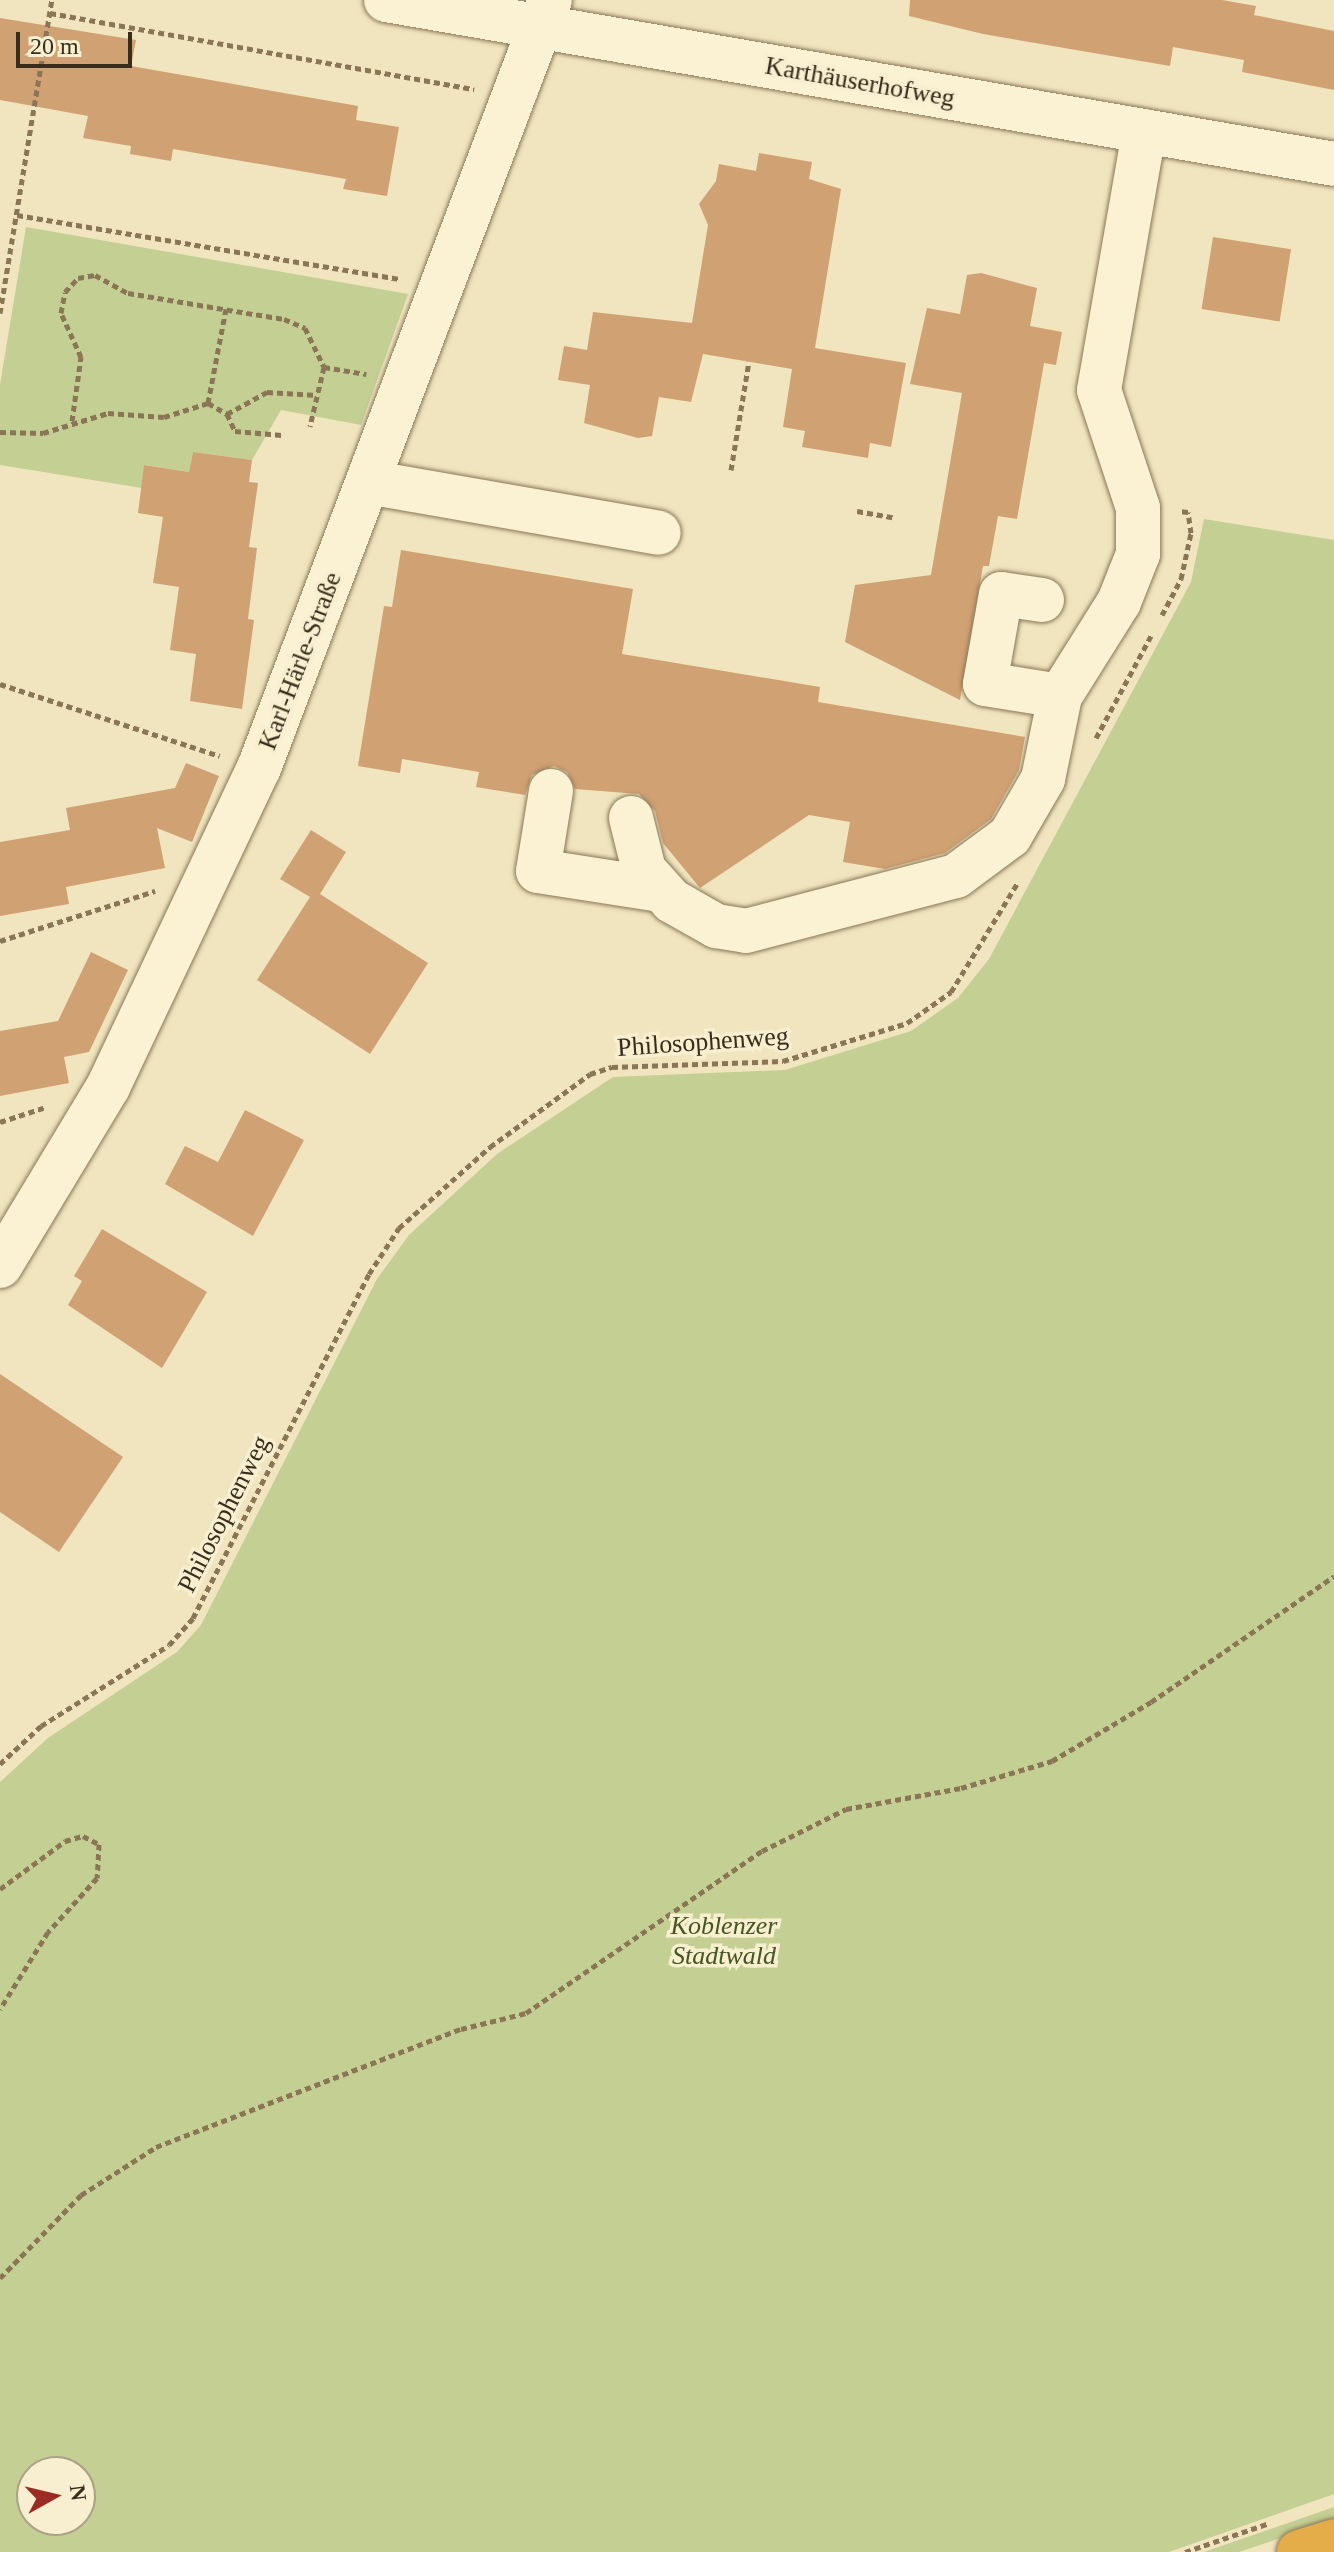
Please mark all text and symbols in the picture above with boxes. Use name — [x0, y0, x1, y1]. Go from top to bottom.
scale bar — [20, 16, 136, 66]
text: 20 m — [30, 33, 79, 59]
street label: Karthäuserhofweg — [763, 50, 957, 114]
street label: Karl-Härle-Straße — [252, 568, 348, 754]
street label: Philosophenweg — [616, 1020, 790, 1064]
street label: Philosophenweg — [171, 1430, 277, 1598]
park label: Koblenzer Stadtwald — [671, 1910, 777, 1972]
north arrow — [16, 2456, 96, 2536]
text: N — [65, 2483, 92, 2502]

